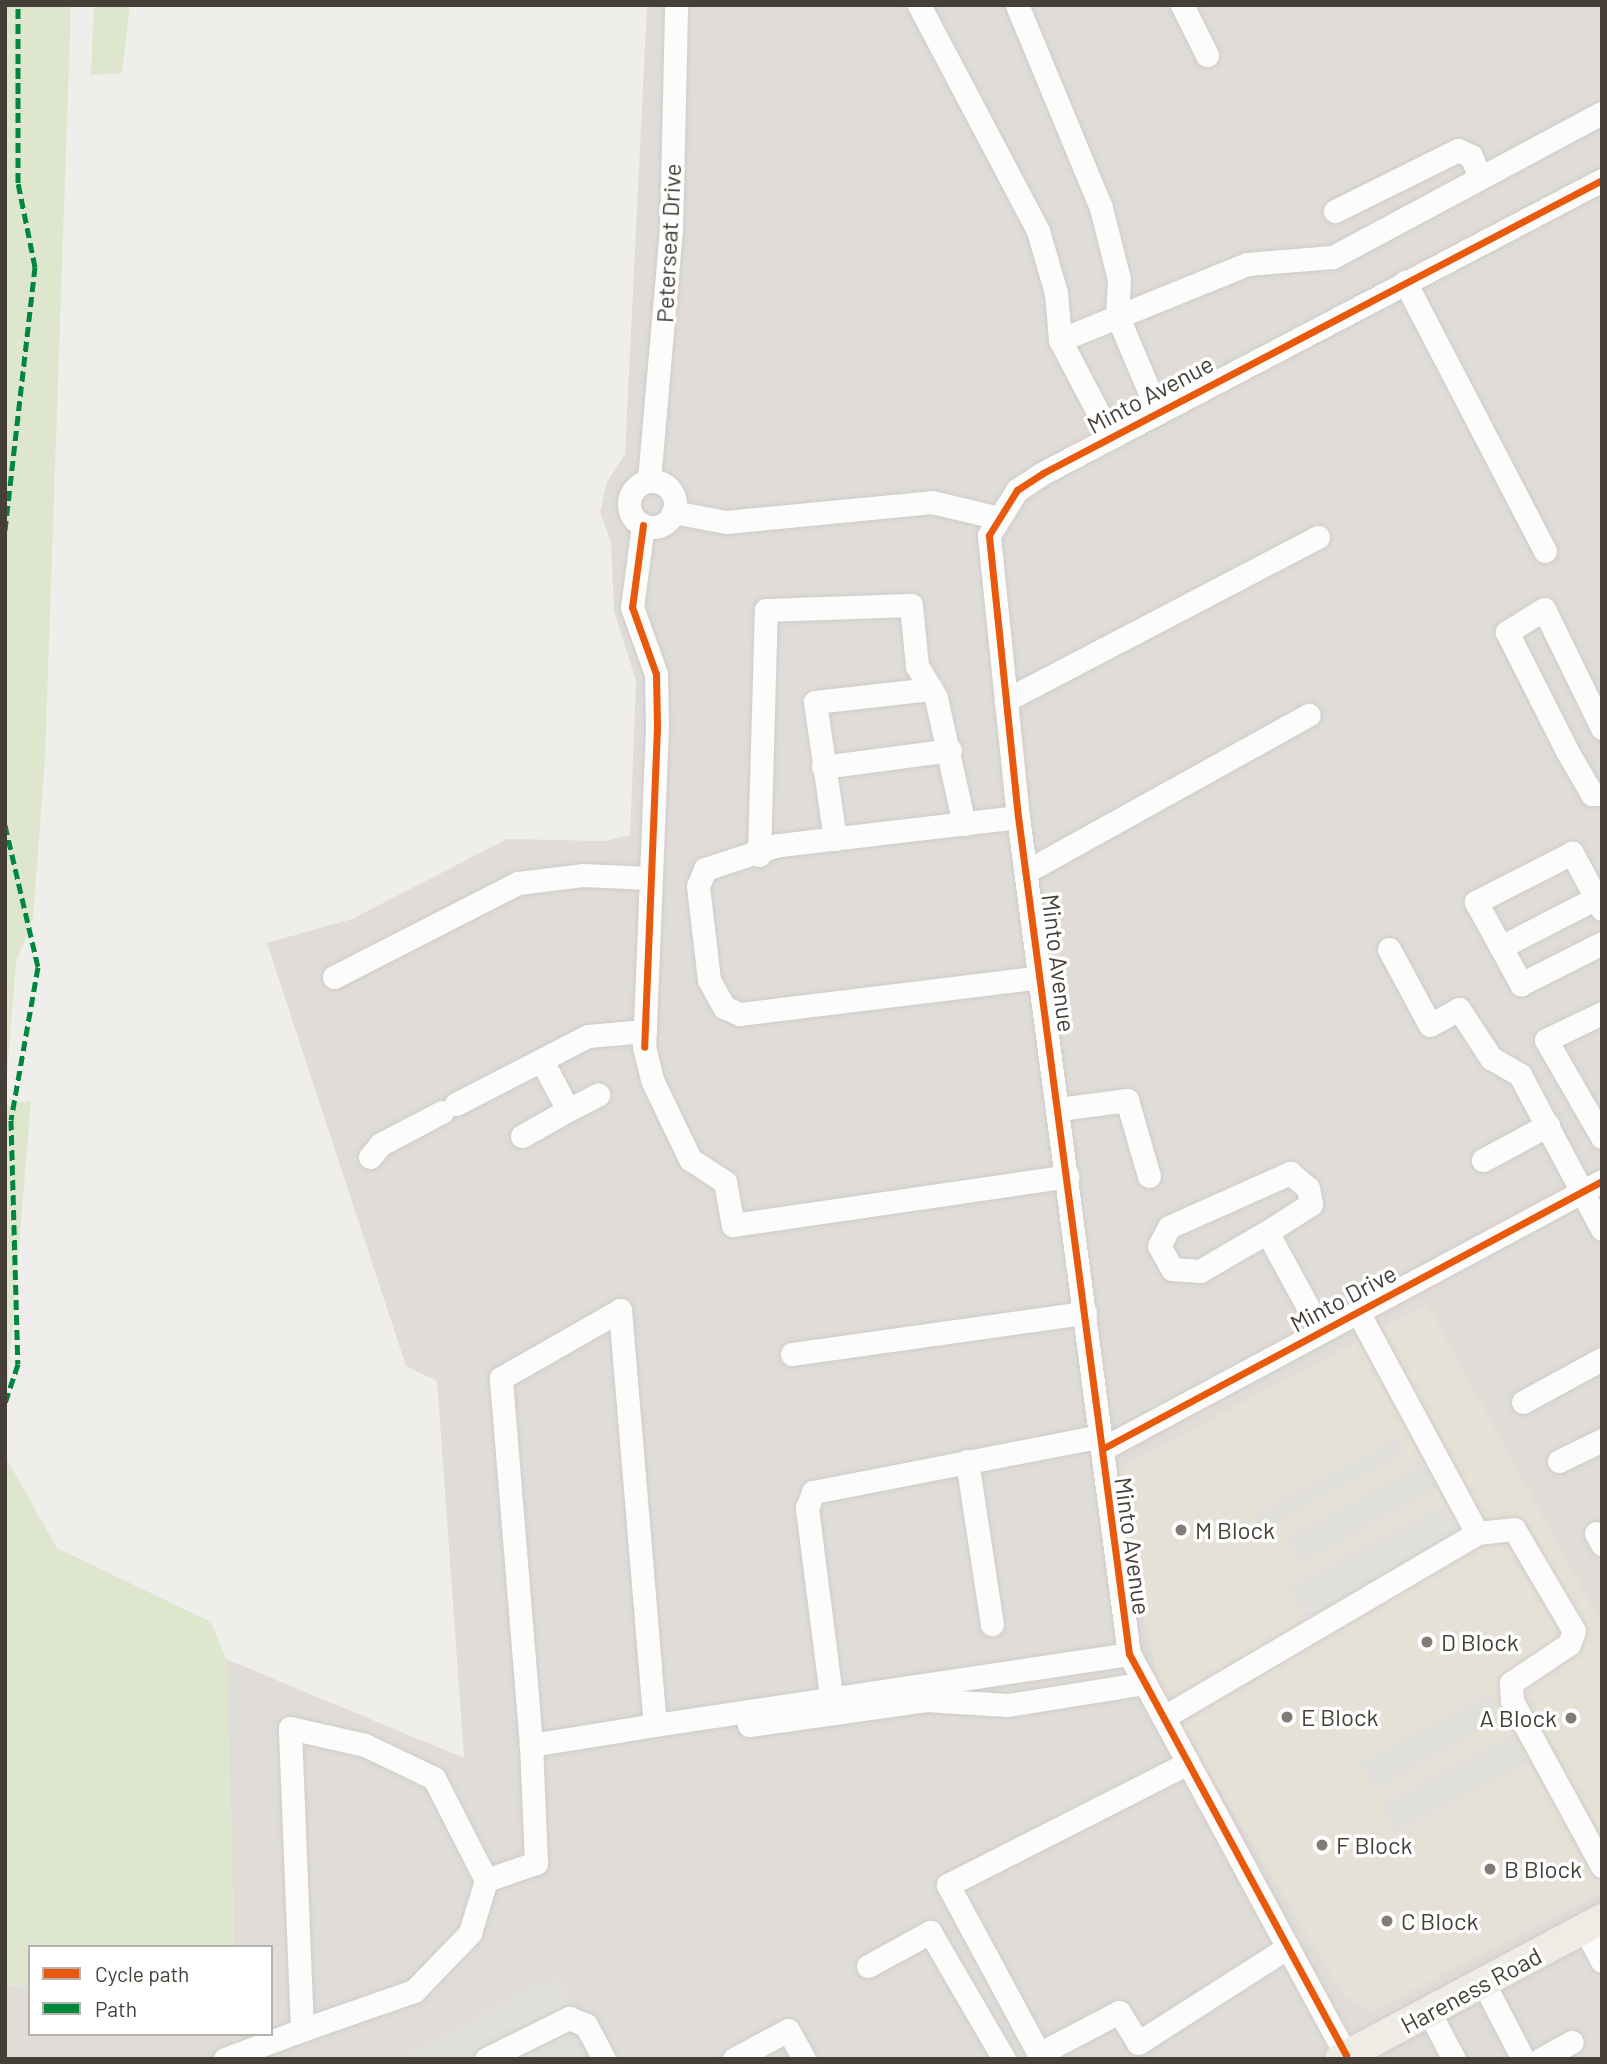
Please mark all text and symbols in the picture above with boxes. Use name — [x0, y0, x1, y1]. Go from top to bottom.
street label: Peterseat Drive — [649, 163, 687, 323]
street label: Minto Avenue — [1082, 349, 1218, 439]
street label: Minto Avenue — [1036, 892, 1082, 1034]
street label: Minto Drive — [1285, 1258, 1401, 1338]
street label: Minto Avenue — [1109, 1475, 1157, 1617]
place label: M Block — [1195, 1516, 1275, 1544]
marker: M Block — [1173, 1522, 1189, 1538]
place label: D Block — [1441, 1628, 1519, 1656]
marker: D Block — [1419, 1634, 1435, 1650]
place label: E Block — [1301, 1703, 1378, 1731]
place label: A Block — [1479, 1704, 1557, 1732]
marker: E Block — [1279, 1709, 1295, 1725]
marker: A Block — [1563, 1710, 1579, 1726]
place label: F Block — [1336, 1831, 1413, 1859]
marker: F Block — [1314, 1837, 1330, 1853]
place label: B Block — [1504, 1855, 1582, 1883]
marker: B Block — [1482, 1861, 1498, 1877]
place label: C Block — [1401, 1907, 1479, 1935]
marker: C Block — [1379, 1913, 1395, 1929]
street label: Hareness Road — [1396, 1941, 1546, 2039]
legend — [28, 1945, 273, 2036]
text: Cycle path — [95, 1961, 189, 1986]
text: Path — [95, 1996, 137, 2021]

